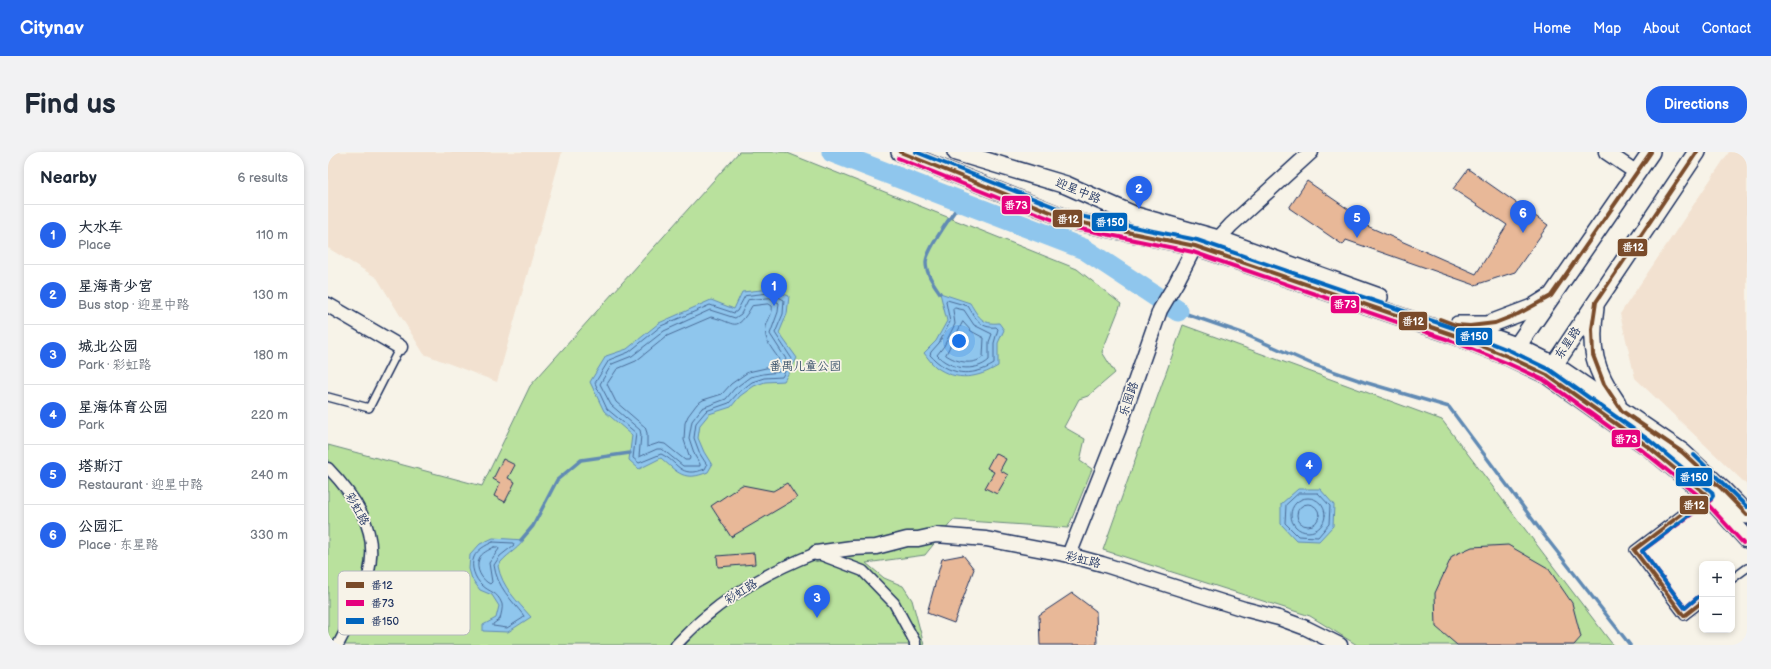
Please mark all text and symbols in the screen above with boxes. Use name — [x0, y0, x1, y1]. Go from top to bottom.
text: Citynav — [20, 17, 84, 40]
text: Home — [1533, 20, 1571, 37]
text: Map — [1593, 20, 1621, 37]
text: About — [1643, 20, 1680, 37]
text: Contact — [1702, 20, 1751, 37]
button: Directions — [1646, 86, 1747, 123]
text: Find us — [24, 88, 116, 121]
text: Nearby — [40, 168, 97, 188]
text: 6 results — [238, 170, 288, 186]
street label: 迎星中路 — [1053, 175, 1103, 207]
pin: 2 — [1126, 176, 1152, 209]
line badge: 番73 — [1001, 195, 1031, 215]
text: 番73 — [1004, 199, 1028, 212]
pin: 6 — [1510, 200, 1536, 233]
pin: 5 — [1344, 205, 1370, 238]
line badge: 番12 — [1052, 209, 1083, 228]
line badge: 番150 — [1091, 212, 1128, 232]
text: 番12 — [1057, 213, 1080, 226]
text: 番150 — [1096, 216, 1125, 229]
text: 大水车 — [78, 218, 123, 237]
text: 1 — [50, 227, 56, 243]
text: 110 m — [256, 227, 288, 243]
text: Place — [78, 237, 111, 253]
line badge: 番12 — [1617, 238, 1648, 257]
text: 番12 — [1622, 241, 1645, 254]
pin: 1 — [761, 273, 787, 306]
text: 星海青少宫 — [78, 277, 153, 296]
text: 2 — [49, 287, 57, 303]
text: 130 m — [253, 287, 288, 303]
line badge: 番73 — [1330, 295, 1360, 314]
text: Bus stop · 迎星中路 — [78, 297, 190, 313]
text: 番73 — [1333, 298, 1357, 311]
line badge: 番12 — [1398, 311, 1428, 331]
text: 番12 — [1402, 315, 1425, 328]
street label: 东星路 — [1552, 324, 1584, 362]
line badge: 番150 — [1455, 327, 1493, 346]
text: 番150 — [1460, 330, 1489, 343]
your location — [949, 331, 969, 351]
text: 城北公园 — [78, 337, 138, 356]
text: 3 — [49, 347, 57, 363]
text: 180 m — [253, 347, 288, 363]
text: Park · 彩虹路 — [78, 357, 152, 373]
park label: 番禺儿童公园 — [769, 359, 841, 374]
street label: 乐园路 — [1116, 380, 1142, 418]
text: 星海体育公园 — [78, 398, 168, 417]
text: 4 — [49, 407, 57, 423]
text: 220 m — [251, 407, 288, 423]
text: Park — [78, 417, 104, 433]
line badge: 番73 — [1611, 429, 1641, 448]
text: 番73 — [1614, 433, 1638, 446]
pin: 4 — [1296, 452, 1322, 485]
text: 塔斯汀 — [78, 457, 123, 476]
text: 5 — [49, 467, 57, 483]
text: 240 m — [251, 467, 288, 483]
line badge: 番150 — [1675, 467, 1713, 487]
text: 番150 — [1680, 471, 1709, 484]
text: Restaurant · 迎星中路 — [78, 477, 203, 493]
street label: 彩虹路 — [342, 490, 372, 528]
line badge: 番12 — [1679, 495, 1709, 515]
text: 番12 — [1683, 499, 1706, 512]
text: 公园汇 — [78, 517, 123, 536]
text: 6 — [49, 527, 57, 543]
text: 330 m — [250, 527, 288, 543]
text: Place · 东星路 — [78, 537, 158, 553]
street label: 彩虹路 — [1064, 548, 1102, 572]
map controls — [1699, 561, 1735, 633]
button: + — [1699, 561, 1735, 597]
legend — [338, 571, 470, 635]
street label: 彩虹路 — [722, 576, 760, 608]
text: 番12 — [371, 579, 393, 592]
pin: 3 — [804, 585, 830, 618]
text: 番73 — [371, 597, 394, 610]
button: − — [1699, 597, 1735, 633]
text: 番150 — [371, 615, 400, 628]

